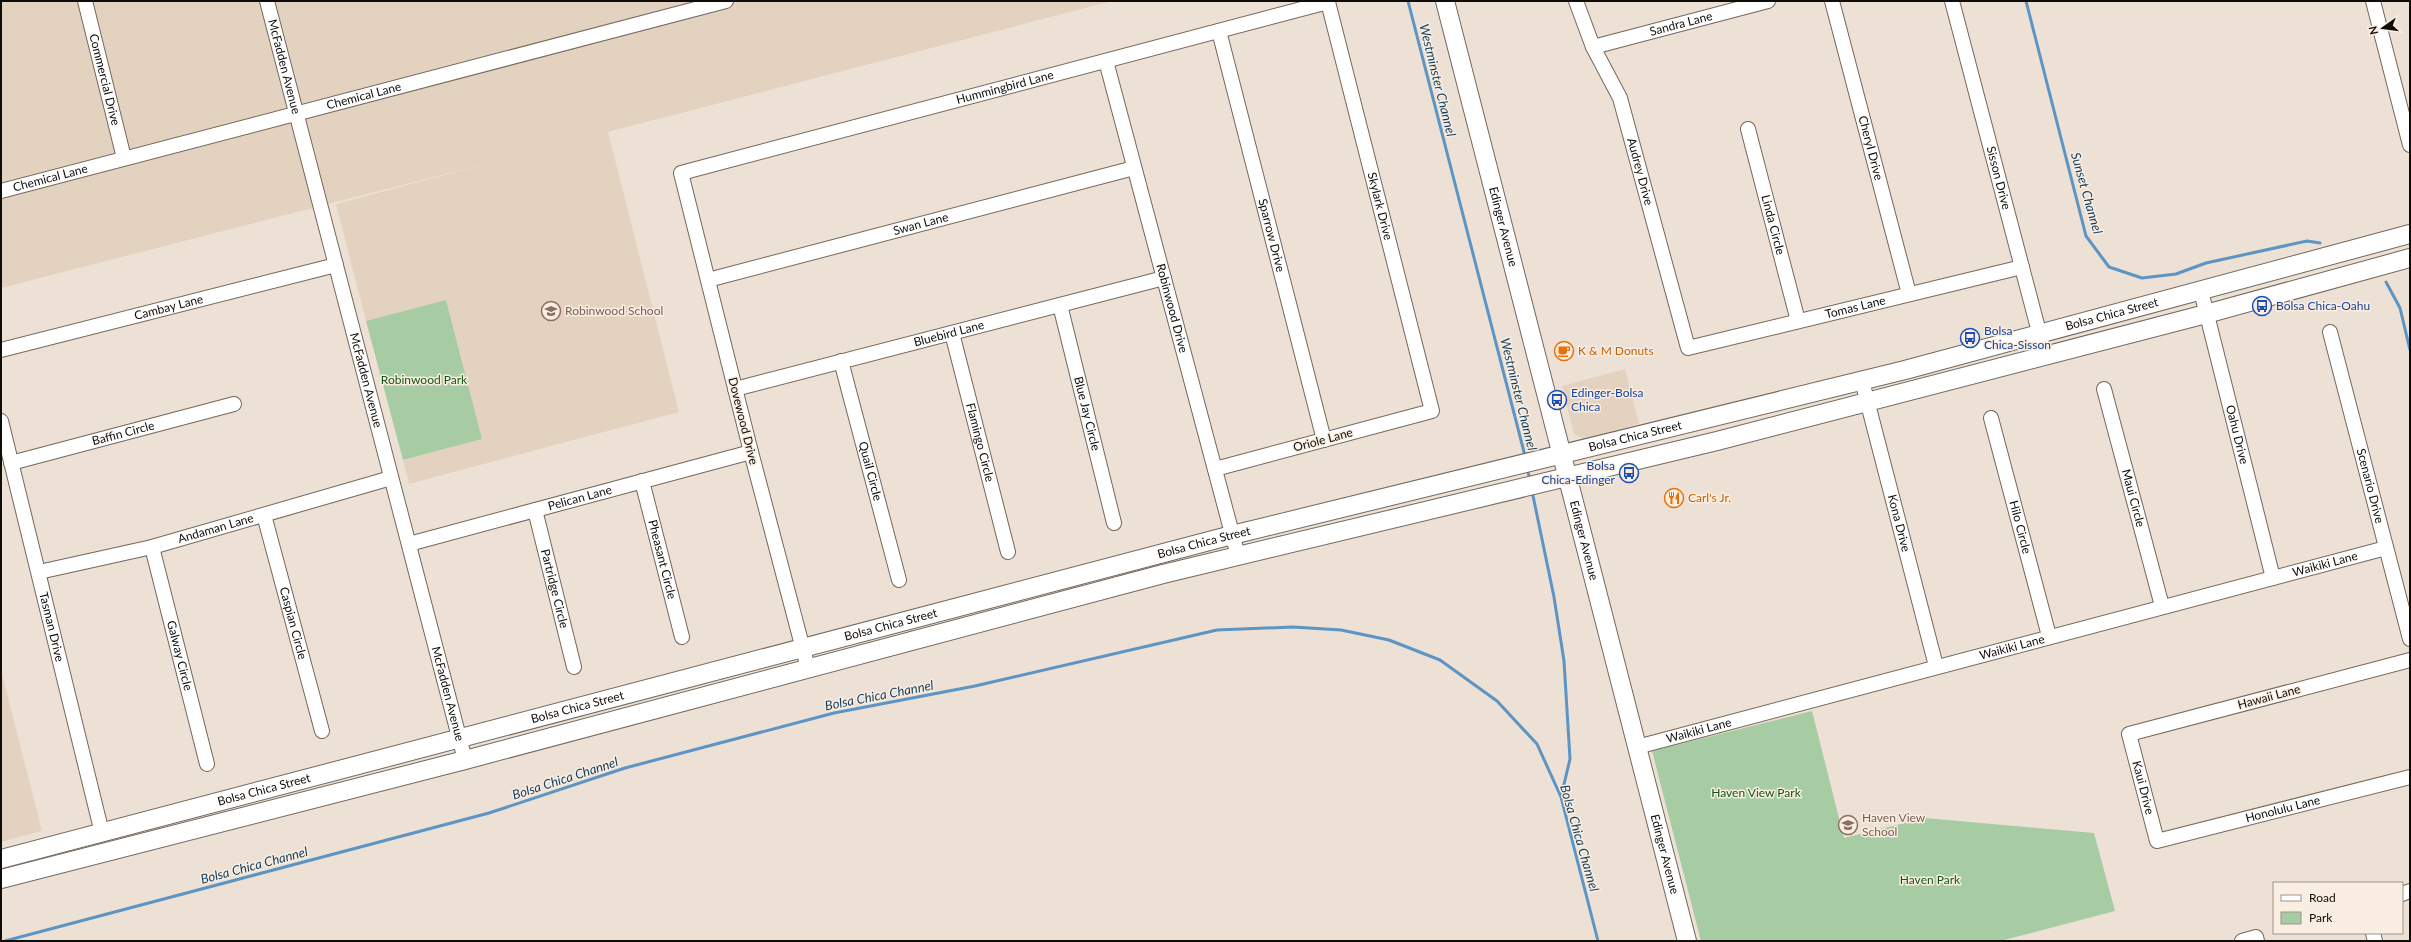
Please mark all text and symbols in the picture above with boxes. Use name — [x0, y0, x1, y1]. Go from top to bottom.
street label: Sandra Lane — [1648, 8, 1714, 39]
north arrow — [2363, 8, 2403, 48]
street label: McFadden Avenue — [265, 18, 304, 116]
water label: Westminster Channel — [1416, 22, 1460, 138]
text: N — [2365, 25, 2380, 36]
street label: Commercial Drive — [86, 32, 124, 127]
street label: Hummingbird Lane — [954, 67, 1055, 107]
street label: Chemical Lane — [325, 78, 403, 112]
street label: Cheryl Drive — [1855, 114, 1887, 182]
street label: Audrey Drive — [1624, 136, 1657, 207]
street label: Sisson Drive — [1983, 145, 2014, 211]
water label: Sunset Channel — [2068, 150, 2106, 236]
street label: Chemical Lane — [11, 161, 89, 195]
street label: Skylark Drive — [1365, 170, 1396, 242]
street label: Edinger Avenue — [1486, 185, 1521, 268]
street label: Linda Circle — [1758, 193, 1788, 256]
street label: Sparrow Drive — [1255, 197, 1289, 274]
street label: Swan Lane — [891, 209, 950, 238]
street label: Robinwood Drive — [1153, 262, 1192, 354]
street label: Cambay Lane — [132, 291, 205, 323]
street label: Tomas Lane — [1823, 292, 1887, 322]
street label: Bolsa Chica Street — [2064, 294, 2160, 334]
bus stop icon: Bolsa Chica-Oahu — [2251, 295, 2273, 317]
place label: Bolsa Chica-Oahu — [2276, 298, 2370, 313]
school or university icon: Robinwood School — [540, 300, 562, 322]
place label: Robinwood School — [565, 303, 663, 318]
street label: Bluebird Lane — [912, 317, 986, 349]
place label: Bolsa Chica-Sisson — [1984, 323, 2051, 352]
bus stop icon: Bolsa Chica-Sisson — [1959, 327, 1981, 349]
street label: McFadden Avenue — [347, 331, 386, 429]
water label: Westminster Channel — [1497, 336, 1541, 452]
cafe icon: K & M Donuts — [1553, 340, 1575, 362]
place label: K & M Donuts — [1578, 343, 1654, 358]
park label: Robinwood Park — [381, 372, 468, 387]
street label: Blue Jay Circle — [1071, 375, 1104, 452]
street label: Dovewood Drive — [725, 376, 762, 466]
place label: Edinger-Bolsa Chica — [1571, 385, 1644, 414]
bus stop icon: Edinger-Bolsa Chica — [1546, 389, 1568, 411]
street label: Flamingo Circle — [963, 401, 998, 483]
street label: Oahu Drive — [2223, 403, 2252, 466]
street label: Baffin Circle — [90, 417, 156, 448]
street label: Bolsa Chica Street — [1587, 417, 1684, 454]
street label: Oriole Lane — [1291, 424, 1354, 455]
street label: Quail Circle — [856, 440, 886, 502]
street label: Scenario Drive — [2354, 447, 2388, 525]
place label: Bolsa Chica-Edinger — [1541, 458, 1616, 487]
bus stop icon: Bolsa Chica-Edinger — [1618, 462, 1640, 484]
street label: Maui Circle — [2119, 467, 2149, 529]
street label: Pelican Lane — [546, 482, 613, 513]
restaurant icon: Carl's Jr. — [1663, 487, 1685, 509]
place label: Carl's Jr. — [1688, 490, 1731, 505]
street label: Kona Drive — [1885, 493, 1914, 553]
street label: Edinger Avenue — [1567, 499, 1602, 582]
street label: Hilo Circle — [2006, 499, 2035, 555]
street label: Andaman Lane — [176, 510, 255, 546]
street label: Pheasant Circle — [645, 518, 680, 601]
street label: Bolsa Chica Street — [1156, 523, 1253, 561]
street label: Partridge Circle — [538, 547, 572, 630]
street label: Waikiki Lane — [2291, 548, 2359, 580]
street label: Caspian Circle — [277, 585, 310, 661]
street label: Tasman Drive — [36, 590, 68, 663]
street label: Bolsa Chica Street — [842, 605, 939, 644]
street label: Galway Circle — [164, 619, 196, 692]
street label: Waikiki Lane — [1978, 631, 2046, 663]
street label: McFadden Avenue — [429, 645, 468, 743]
water label: Bolsa Chica Channel — [823, 677, 935, 713]
street label: Hawaii Lane — [2236, 681, 2302, 712]
street label: Bolsa Chica Street — [529, 687, 626, 726]
street label: Waikiki Lane — [1664, 714, 1733, 746]
water label: Bolsa Chica Channel — [510, 753, 620, 803]
street label: Kaui Drive — [2129, 759, 2158, 816]
street label: Bolsa Chica Street — [216, 770, 313, 809]
water label: Bolsa Chica Channel — [1557, 783, 1603, 893]
park label: Haven View Park — [1711, 785, 1802, 800]
street label: Honolulu Lane — [2244, 792, 2322, 825]
place label: Haven View School — [1862, 810, 1926, 839]
street label: Edinger Avenue — [1648, 812, 1683, 896]
school or university icon: Haven View School — [1837, 814, 1859, 836]
water label: Bolsa Chica Channel — [199, 843, 309, 887]
park label: Haven Park — [1900, 872, 1961, 887]
legend — [2273, 882, 2403, 934]
text: Road — [2309, 890, 2336, 905]
text: Park — [2309, 910, 2333, 925]

